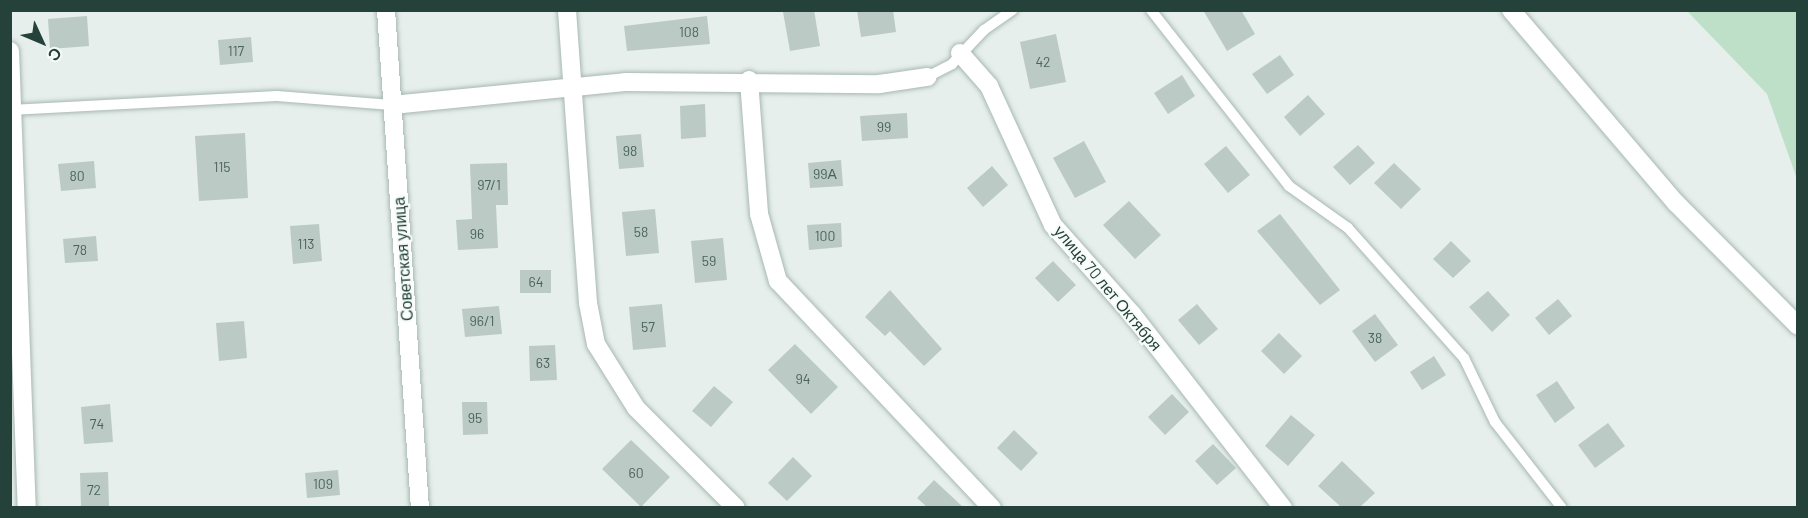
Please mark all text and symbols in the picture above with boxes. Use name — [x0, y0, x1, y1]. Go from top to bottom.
north arrow — [12, 12, 72, 72]
house number: 108 — [679, 24, 699, 40]
house number: 117 — [228, 43, 244, 59]
text: С — [44, 44, 66, 66]
house number: 42 — [1035, 54, 1051, 70]
house number: 99 — [877, 119, 891, 135]
house number: 98 — [623, 143, 637, 159]
house number: 115 — [213, 159, 231, 175]
house number: 99А — [813, 166, 837, 182]
house number: 80 — [69, 168, 85, 184]
house number: 97/1 — [477, 177, 501, 193]
street label: Советская улица — [389, 196, 417, 322]
street label: улица 70 лет Октября — [1050, 222, 1166, 354]
house number: 58 — [634, 224, 648, 240]
house number: 96 — [470, 226, 484, 242]
house number: 100 — [815, 228, 835, 244]
house number: 113 — [297, 236, 315, 252]
house number: 78 — [73, 242, 87, 258]
house number: 59 — [702, 253, 716, 269]
house number: 64 — [529, 274, 543, 290]
house number: 96/1 — [469, 313, 495, 329]
house number: 57 — [641, 319, 655, 335]
house number: 38 — [1368, 330, 1382, 346]
house number: 63 — [536, 355, 550, 371]
house number: 94 — [795, 371, 811, 387]
house number: 95 — [468, 410, 482, 426]
house number: 74 — [90, 416, 104, 432]
house number: 60 — [628, 465, 644, 481]
house number: 109 — [313, 476, 333, 492]
house number: 72 — [87, 482, 101, 498]

